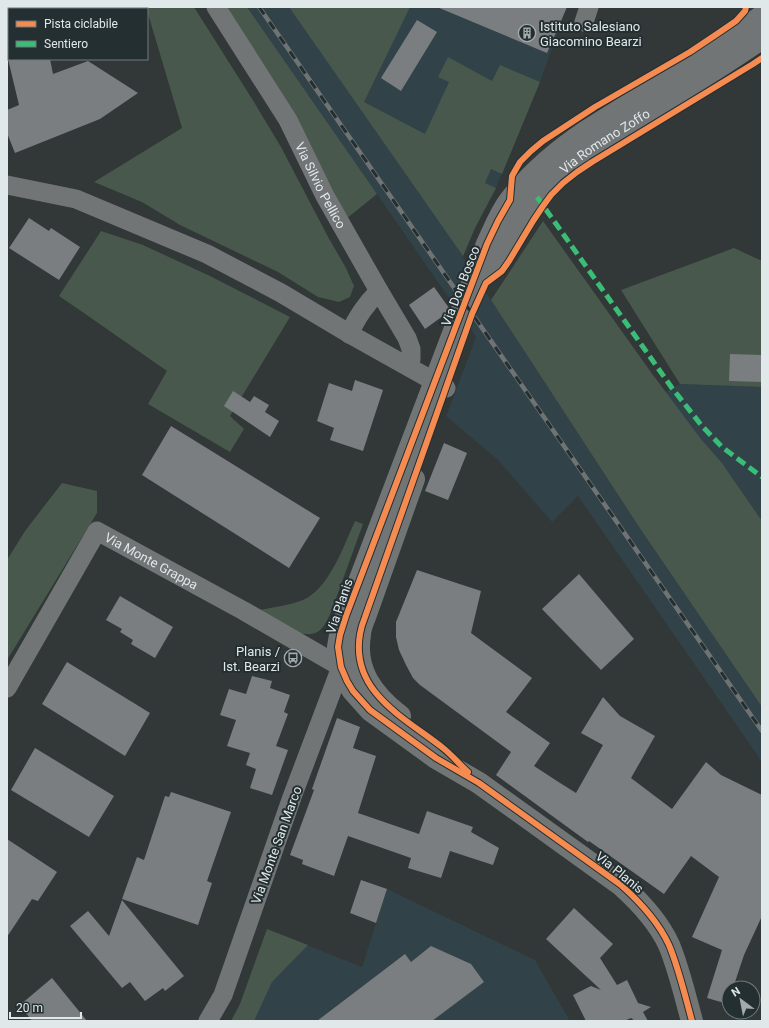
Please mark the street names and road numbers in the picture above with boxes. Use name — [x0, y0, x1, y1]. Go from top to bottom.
street label: Via Romano Zoffo — [557, 106, 653, 177]
street label: Via Silvio Pellico — [292, 140, 349, 231]
street label: Via Don Bosco — [438, 244, 483, 328]
street label: Via Monte Grappa — [102, 530, 200, 593]
street label: Via Planis — [323, 576, 356, 636]
street label: Via Monte San Marco — [248, 784, 305, 906]
street label: Via Planis — [593, 849, 647, 896]

